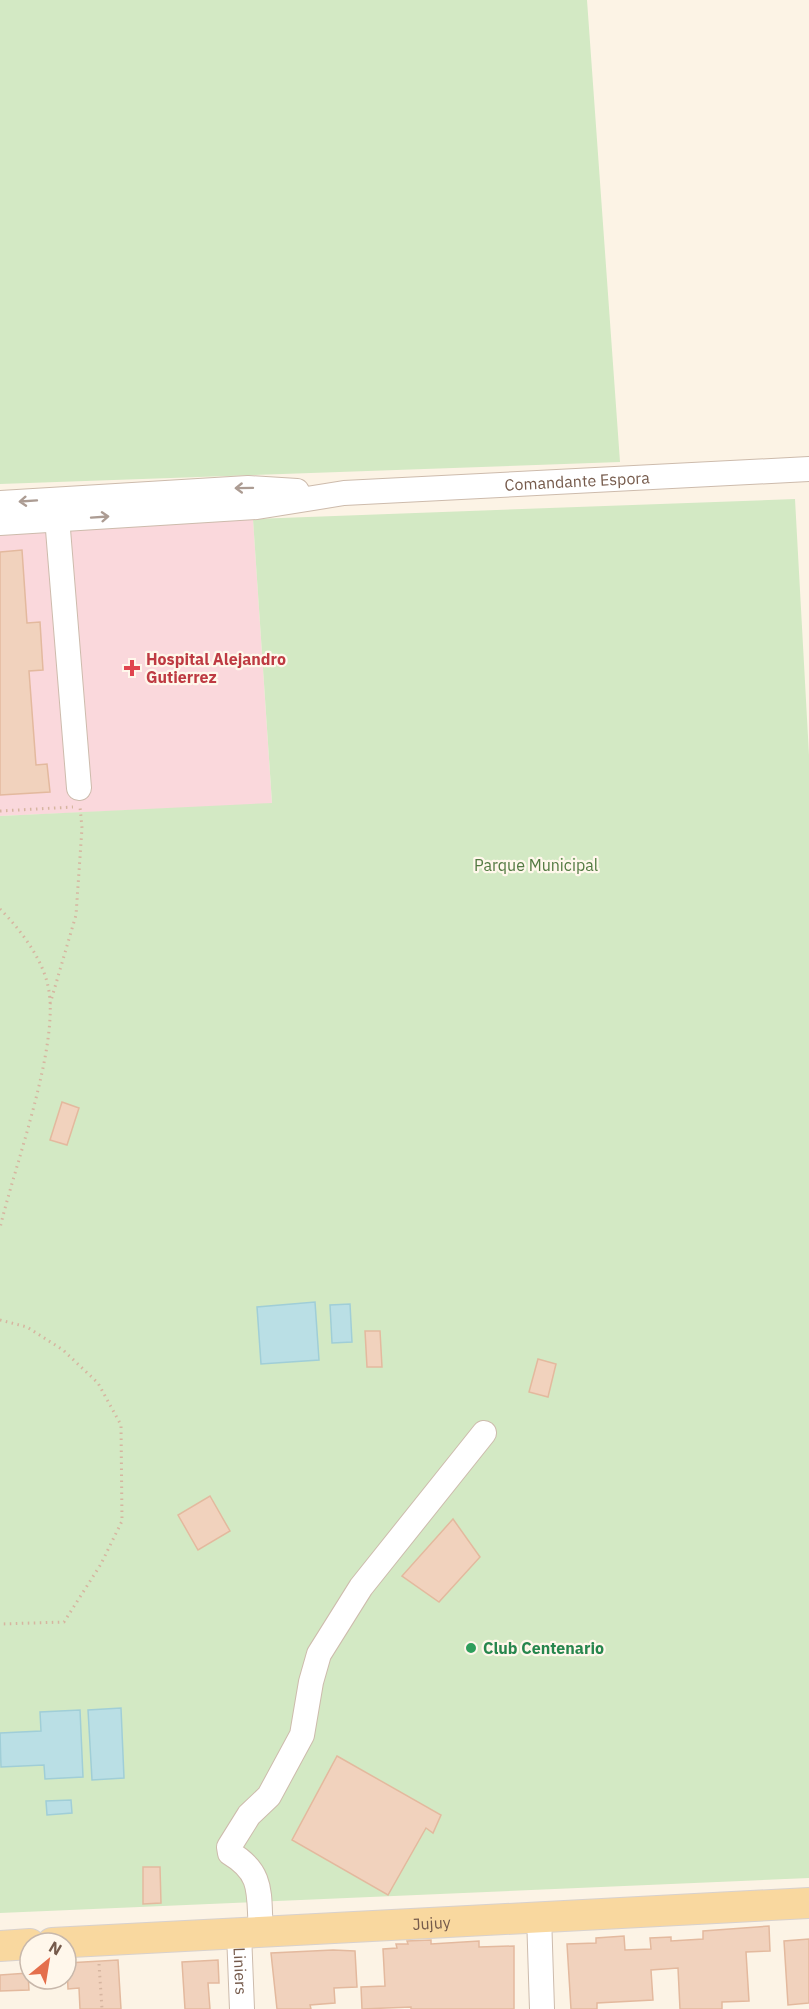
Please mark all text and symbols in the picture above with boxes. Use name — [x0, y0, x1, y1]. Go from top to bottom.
street label: Comandante Espora — [504, 467, 651, 495]
one-way arrow — [234, 483, 254, 494]
one-way arrow — [19, 496, 39, 507]
one-way arrow — [90, 511, 110, 522]
place label: Hospital Alejandro Gutierrez — [146, 649, 286, 687]
marker: Hospital Alejandro Gutierrez — [123, 659, 141, 677]
park label: Parque Municipal — [474, 855, 598, 875]
place label: Club Centenario — [483, 1638, 604, 1658]
marker: Club Centenario — [464, 1641, 478, 1655]
street label: Jujuy — [412, 1912, 451, 1934]
north arrow — [18, 1931, 78, 1991]
text: N — [45, 1936, 66, 1960]
street label: Liniers — [230, 1947, 251, 1995]

